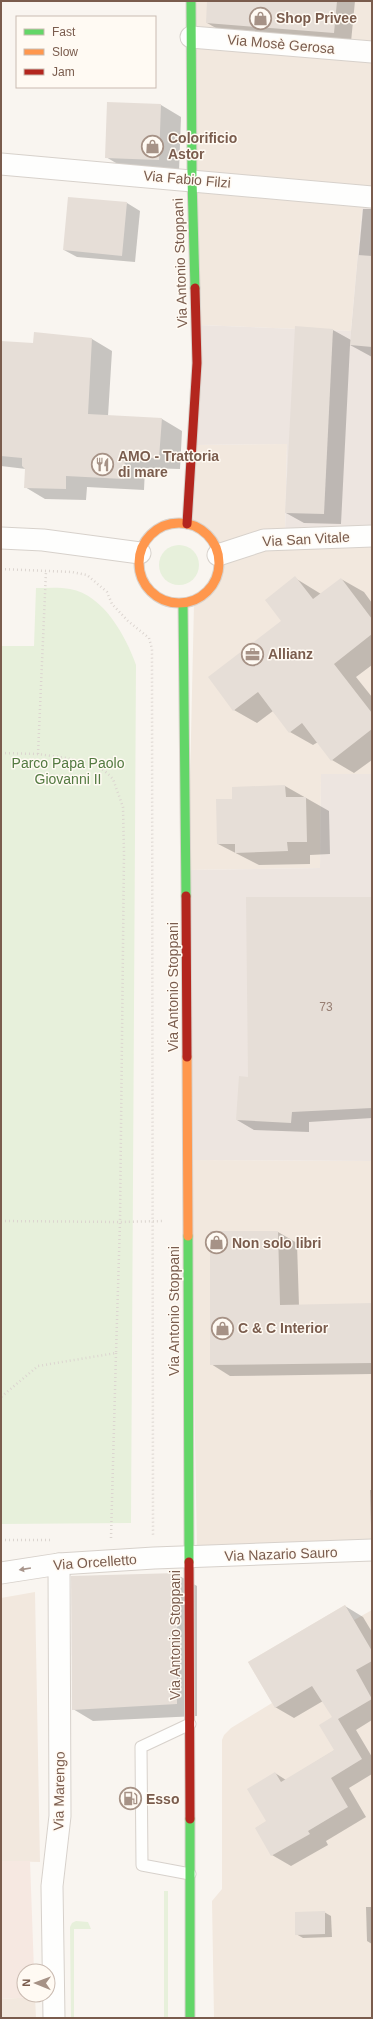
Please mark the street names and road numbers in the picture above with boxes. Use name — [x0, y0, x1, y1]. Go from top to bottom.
street label: Via Mosè Gerosa — [227, 31, 336, 57]
street label: Via Fabio Filzi — [143, 167, 231, 191]
street label: Via Antonio Stoppani — [170, 198, 190, 328]
street label: Via San Vitale — [262, 529, 350, 549]
street label: Via Antonio Stoppani — [165, 922, 181, 1052]
street label: Via Antonio Stoppani — [166, 1246, 182, 1376]
street label: Via Nazario Sauro — [224, 1544, 338, 1564]
street label: Via Orcelletto — [53, 1551, 138, 1573]
street label: Via Antonio Stoppani — [167, 1570, 183, 1700]
street label: Via Marengo — [50, 1751, 68, 1831]

